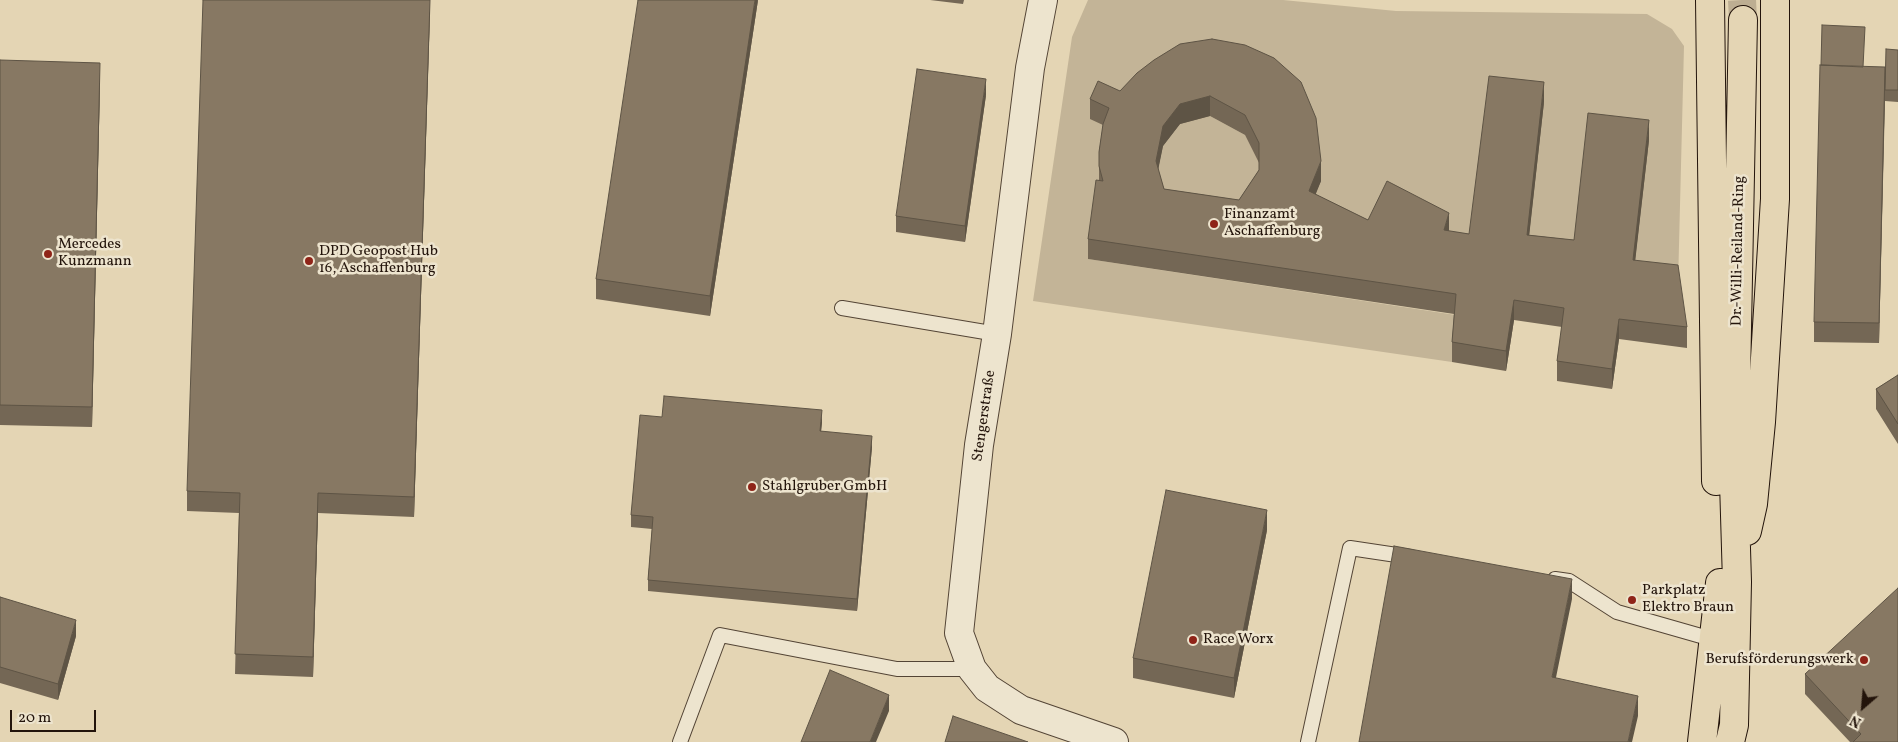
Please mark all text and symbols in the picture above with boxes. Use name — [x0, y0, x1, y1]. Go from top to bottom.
street label: Dr.-Willi-Reiland-Ring — [1729, 176, 1749, 326]
place label: Finanzamt Aschaffenburg — [1224, 206, 1320, 241]
marker: Finanzamt Aschaffenburg — [1208, 218, 1220, 230]
place label: Mercedes Kunzmann — [58, 236, 132, 271]
place label: DPD Geopost Hub 16, Aschaffenburg — [319, 243, 438, 278]
marker: Mercedes Kunzmann — [42, 248, 54, 260]
marker: DPD Geopost Hub 16, Aschaffenburg — [303, 255, 315, 267]
street label: Stengerstraße — [970, 369, 1000, 463]
place label: Stahlgruber GmbH — [762, 478, 887, 496]
marker: Stahlgruber GmbH — [746, 481, 758, 493]
place label: Parkplatz Elektro Braun — [1642, 582, 1734, 617]
marker: Parkplatz Elektro Braun — [1626, 594, 1638, 606]
place label: Race Worx — [1203, 631, 1273, 649]
marker: Race Worx — [1187, 634, 1199, 646]
place label: Berufsförderungswerk — [1706, 651, 1854, 669]
marker: Berufsförderungswerk — [1858, 654, 1870, 666]
north arrow — [1838, 682, 1888, 732]
scale bar — [12, 700, 99, 732]
text: 20 m — [18, 708, 51, 729]
text: N — [1847, 710, 1865, 732]

